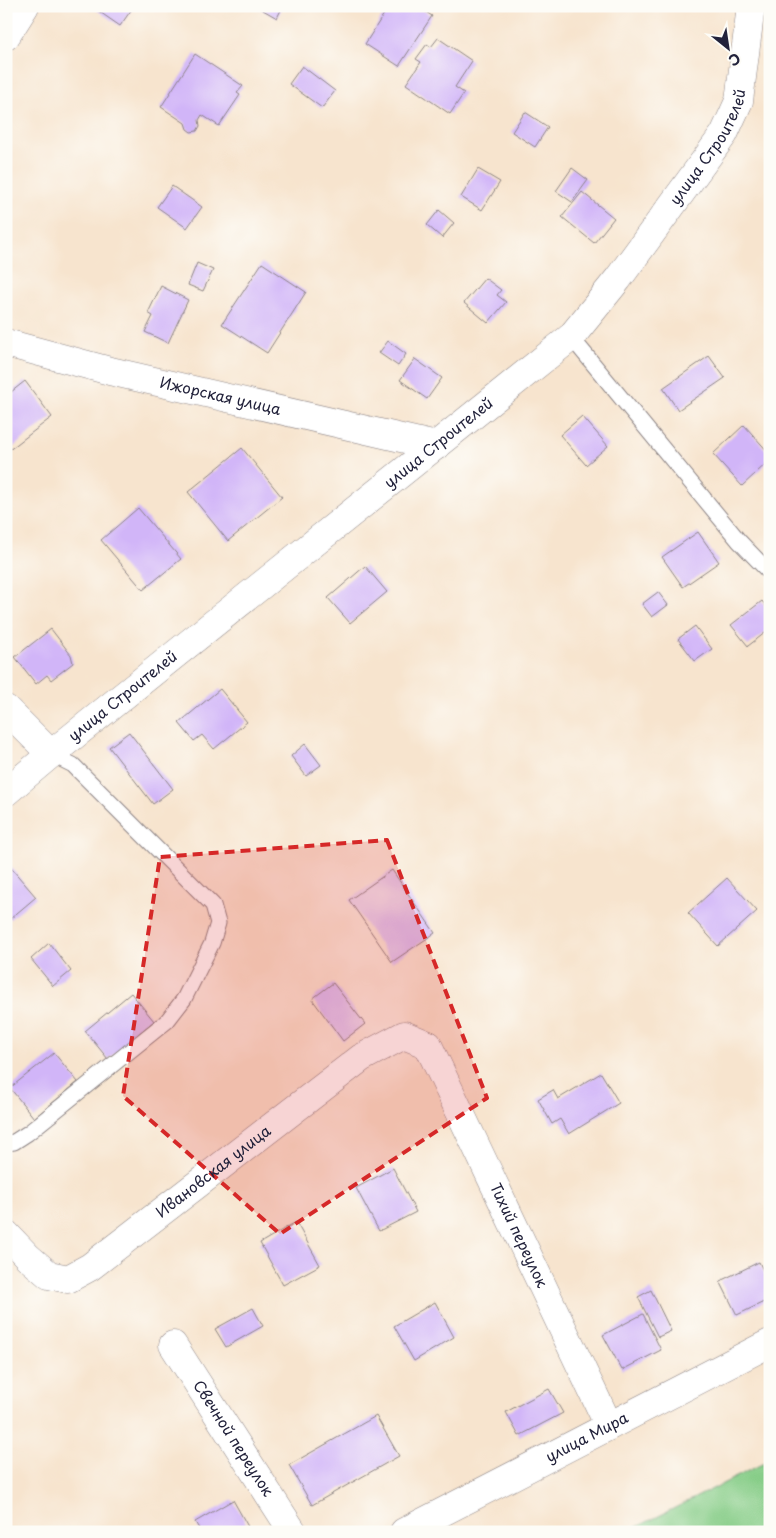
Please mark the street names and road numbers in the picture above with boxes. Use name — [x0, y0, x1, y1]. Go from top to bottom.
street label: улица Строителей — [663, 87, 750, 209]
street label: Ижорская улица — [158, 370, 284, 420]
street label: улица Строителей — [378, 391, 497, 493]
street label: улица Строителей — [62, 644, 181, 746]
street label: Ивановская улица — [150, 1118, 276, 1222]
street label: Тихий переулок — [485, 1179, 555, 1291]
street label: Свечной переулок — [188, 1375, 280, 1500]
street label: улица Мира — [541, 1405, 632, 1467]

